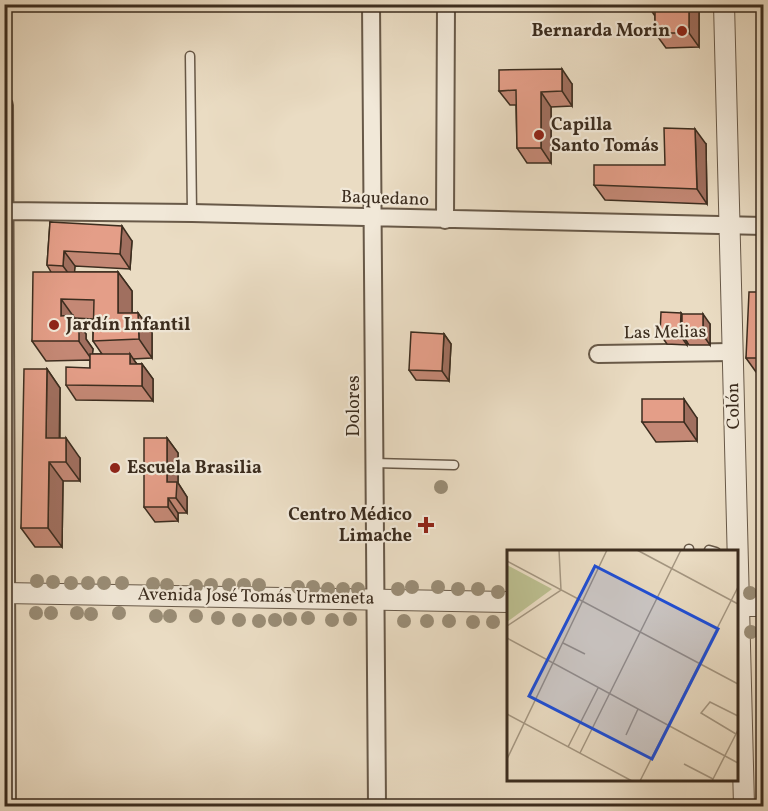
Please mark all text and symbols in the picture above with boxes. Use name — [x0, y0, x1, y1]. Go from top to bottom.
place label: Bernarda Morin — [532, 19, 670, 44]
marker: Bernarda Morin — [675, 24, 689, 38]
place label: Capilla Santo Tomás — [551, 113, 659, 159]
marker: Capilla Santo Tomás — [532, 128, 546, 142]
street label: Baquedano — [341, 185, 429, 213]
place label: Jardín Infantil — [65, 313, 190, 338]
marker: Jardín Infantil — [47, 318, 61, 332]
street label: Las Melias — [623, 320, 707, 346]
street label: Dolores — [342, 375, 367, 437]
street label: Colón — [721, 382, 747, 430]
place label: Escuela Brasilia — [127, 456, 262, 481]
marker: Escuela Brasilia — [108, 461, 122, 475]
place label: Centro Médico Limache — [288, 503, 412, 549]
marker: Centro Médico Limache — [417, 516, 435, 534]
inset map — [507, 550, 738, 781]
street label: Avenida José Tomás Urmeneta — [137, 582, 375, 612]

